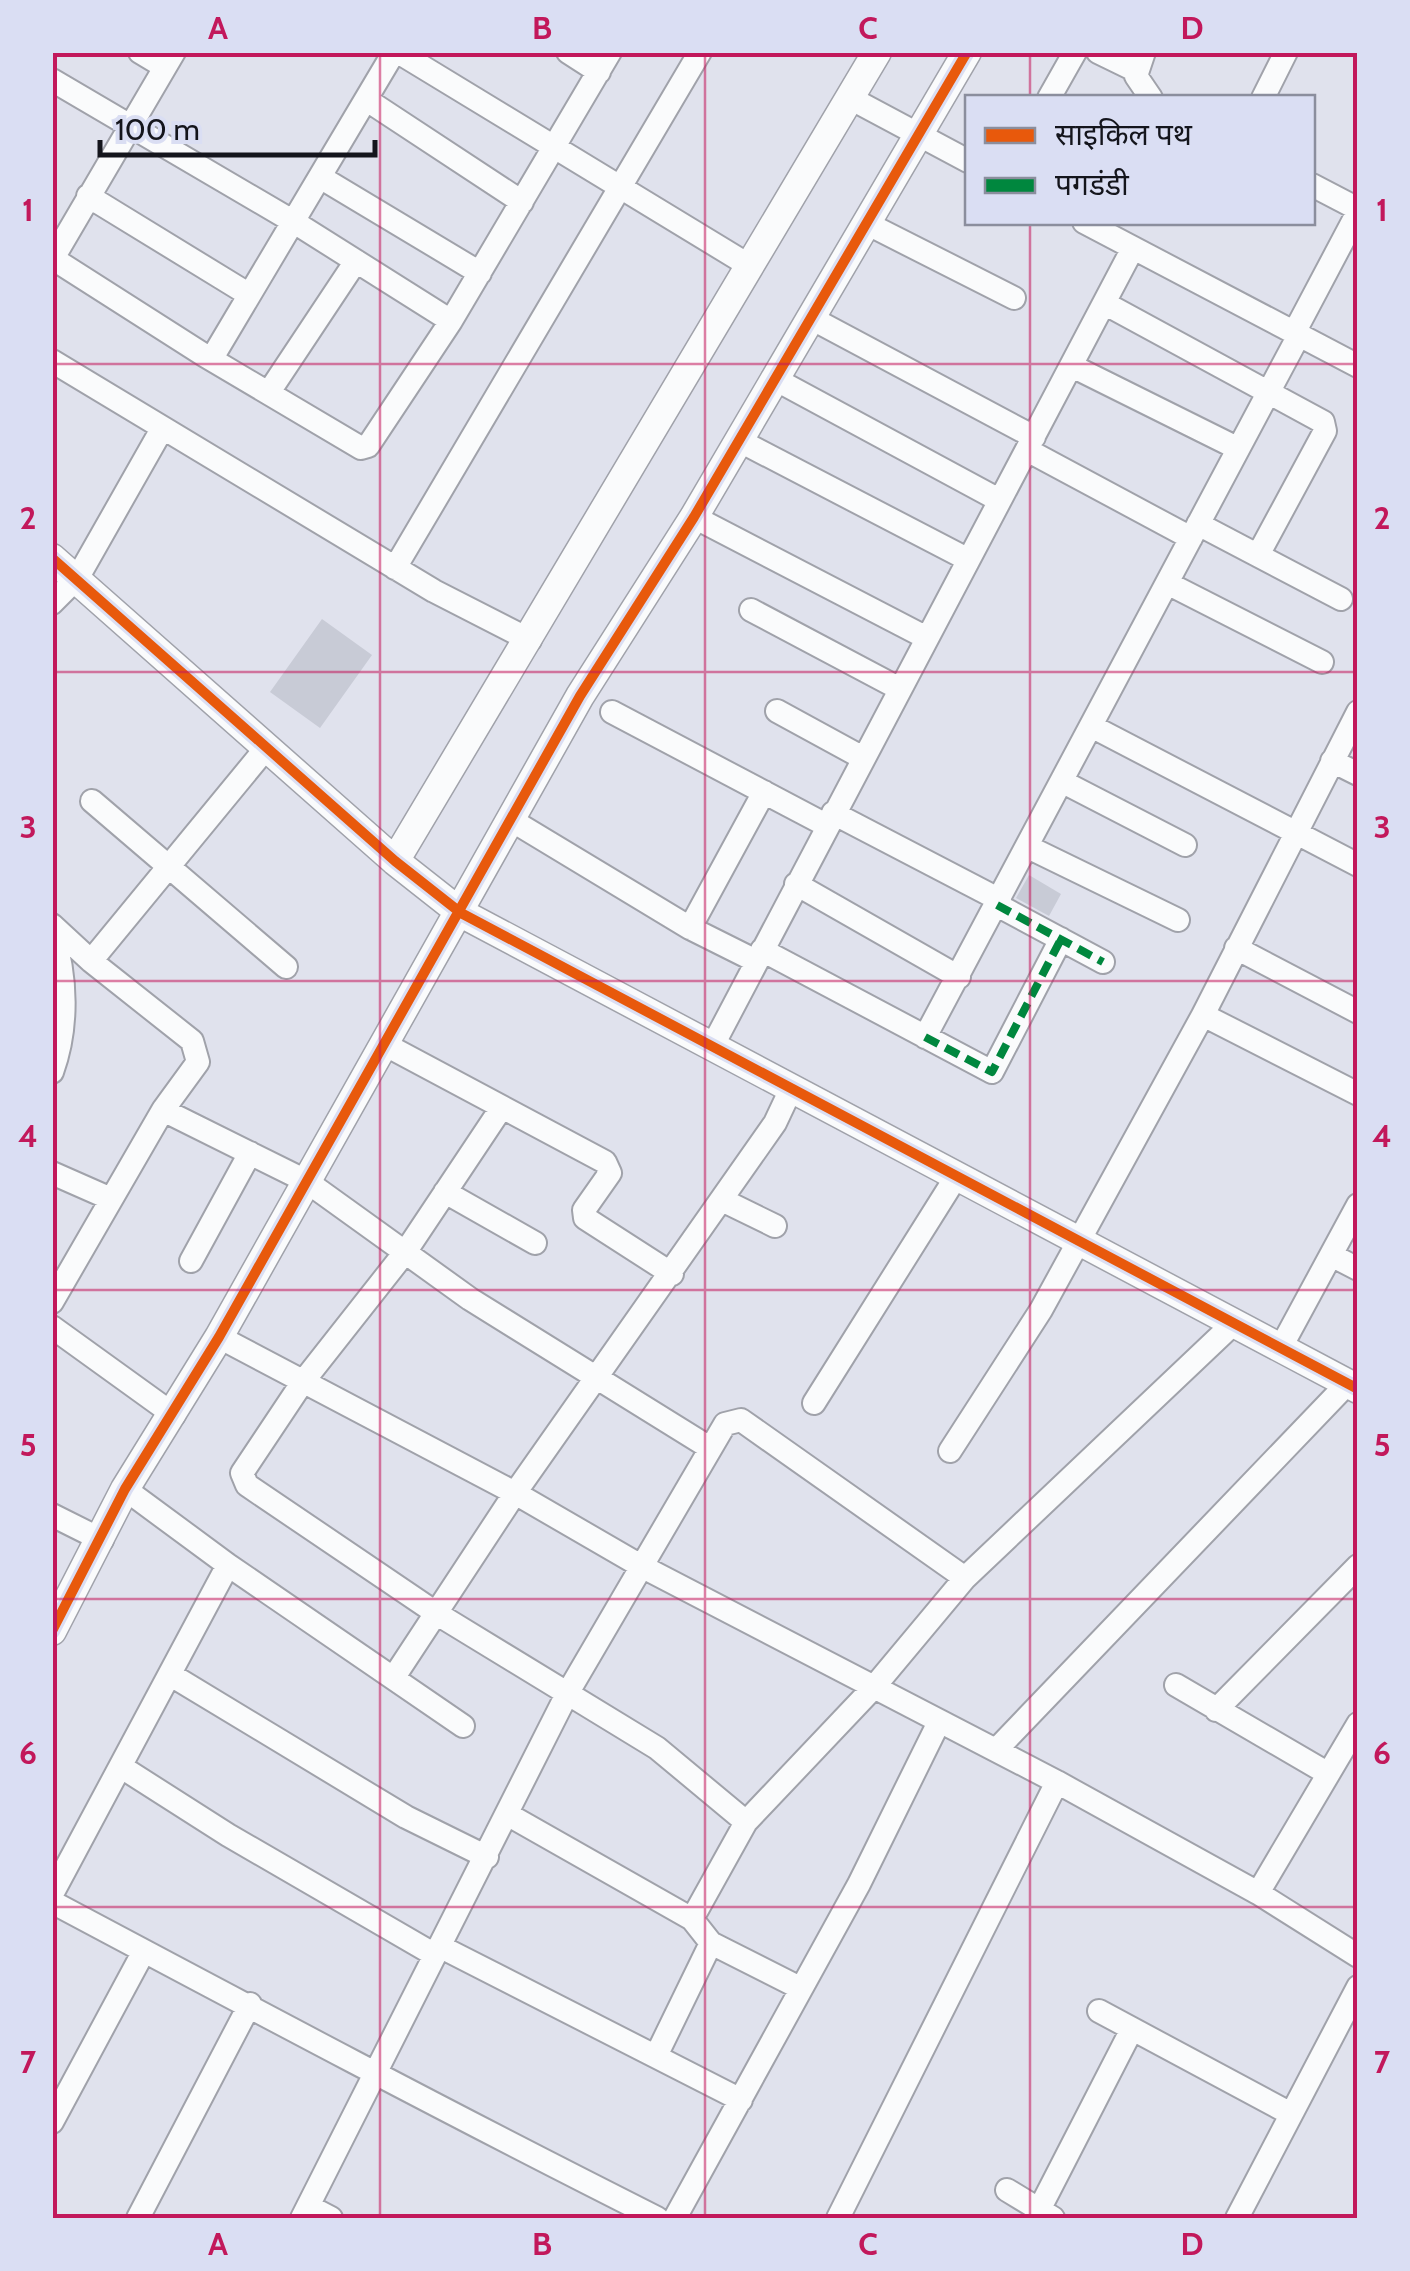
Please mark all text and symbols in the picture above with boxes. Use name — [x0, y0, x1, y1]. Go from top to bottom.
text: A — [208, 8, 228, 47]
text: B — [532, 8, 552, 47]
text: C — [858, 8, 878, 47]
text: D — [1180, 8, 1204, 47]
scale bar — [100, 95, 375, 157]
legend — [965, 95, 1315, 225]
text: 100 m — [115, 111, 200, 148]
text: साइकिल पथ — [1055, 116, 1193, 153]
text: पगडंडी — [1055, 166, 1130, 203]
text: 1 — [22, 190, 34, 229]
text: 1 — [1376, 190, 1388, 229]
text: 2 — [20, 498, 36, 537]
text: 2 — [1374, 498, 1390, 537]
text: 3 — [19, 807, 37, 846]
text: 3 — [1373, 807, 1391, 846]
text: 4 — [18, 1116, 38, 1155]
text: 4 — [1372, 1116, 1392, 1155]
text: 5 — [19, 1425, 37, 1464]
text: 5 — [1373, 1425, 1391, 1464]
text: 6 — [19, 1733, 37, 1772]
text: 6 — [1373, 1733, 1391, 1772]
text: 7 — [20, 2042, 37, 2081]
text: 7 — [1374, 2042, 1391, 2081]
text: A — [208, 2224, 228, 2263]
text: B — [532, 2224, 552, 2263]
text: C — [858, 2224, 878, 2263]
text: D — [1180, 2224, 1204, 2263]

